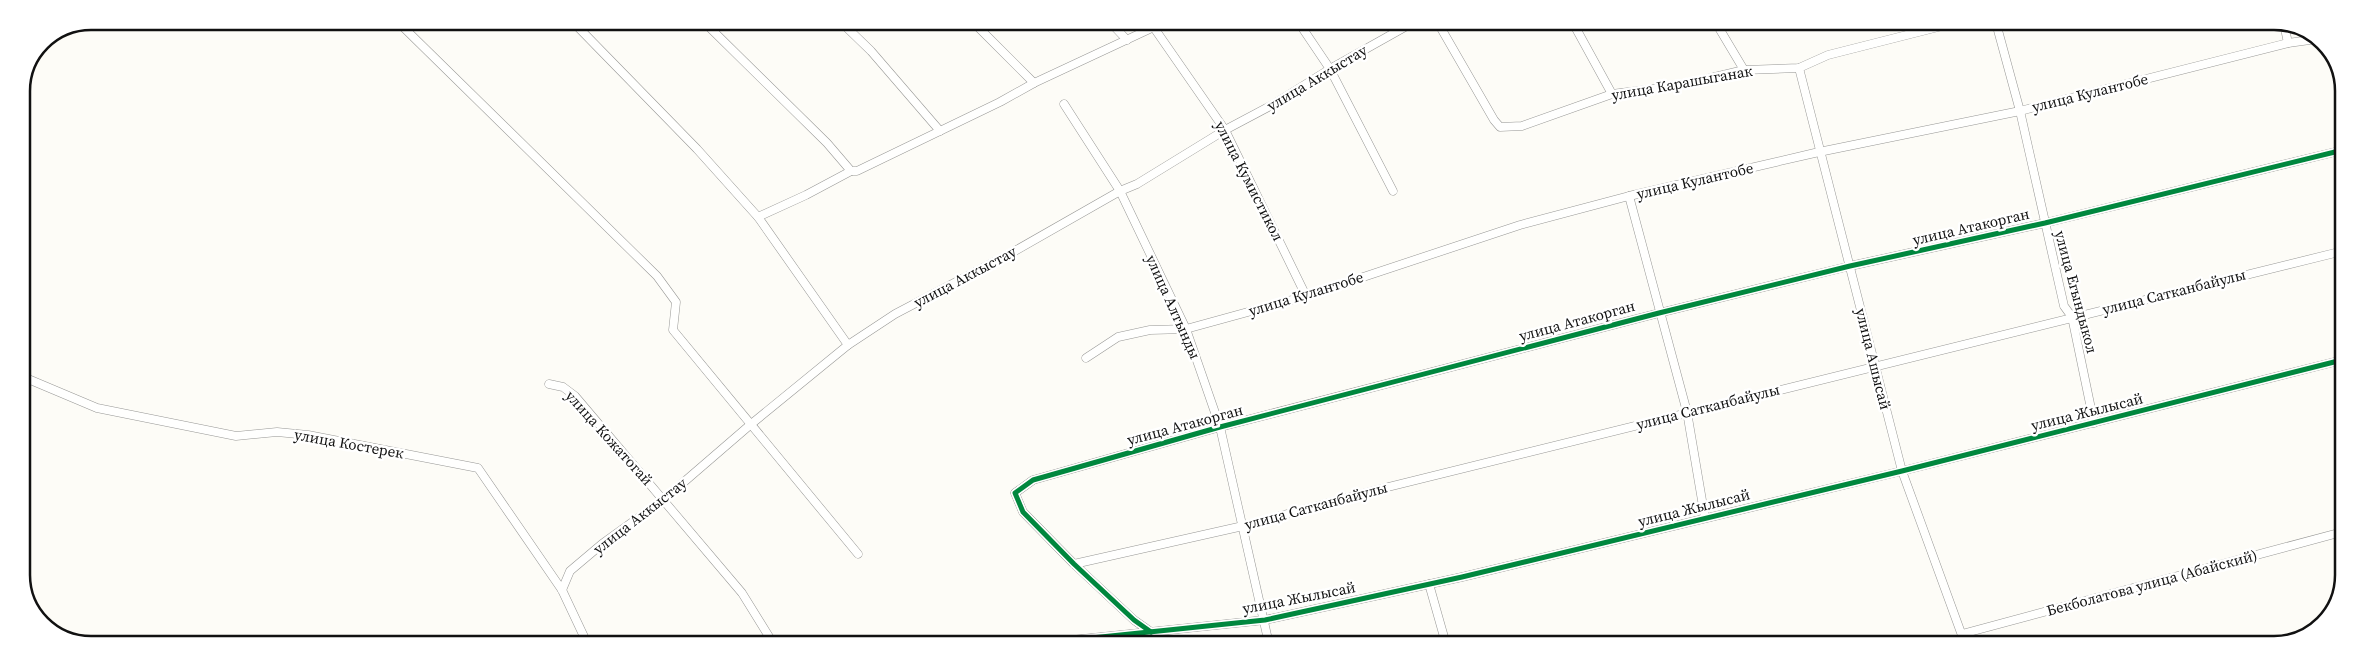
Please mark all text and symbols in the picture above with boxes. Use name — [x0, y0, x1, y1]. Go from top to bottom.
street label: улица Аккыстау — [1263, 39, 1371, 116]
street label: улица Карашыганак — [1610, 60, 1755, 105]
street label: улица Кулантобе — [2030, 68, 2151, 117]
street label: улица Кумистикол — [1210, 117, 1289, 245]
street label: улица Кулантобе — [1634, 157, 1756, 204]
street label: улица Атакорган — [1910, 203, 2031, 250]
street label: улица Егындыкол — [2050, 228, 2103, 356]
street label: улица Аккыстау — [910, 240, 1020, 313]
street label: улица Алтынды — [1141, 251, 1206, 362]
street label: улица Сатканбайулы — [2100, 264, 2248, 320]
street label: улица Кулантобе — [1246, 266, 1366, 321]
street label: улица Атакорган — [1516, 295, 1637, 346]
street label: улица Ашысай — [1851, 306, 1896, 412]
street label: улица Сатканбайулы — [1634, 379, 1782, 435]
street label: улица Кожатогай — [561, 385, 658, 490]
street label: улица Жылысай — [2029, 387, 2145, 436]
street label: улица Атакорган — [1124, 399, 1245, 450]
street label: улица Костерек — [293, 424, 406, 464]
street label: улица Аккыстау — [588, 472, 691, 559]
street label: улица Сатканбайулы — [1242, 476, 1390, 535]
street label: улица Жылысай — [1636, 483, 1752, 532]
street label: Бекболатова улица (Абайский) — [2044, 544, 2260, 621]
street label: улица Жылысай — [1241, 576, 1358, 619]

